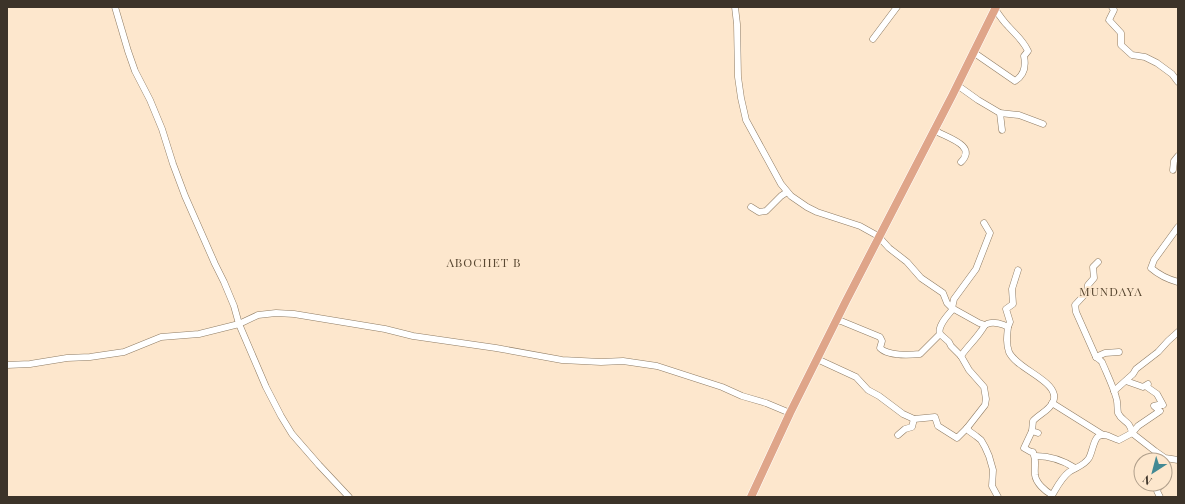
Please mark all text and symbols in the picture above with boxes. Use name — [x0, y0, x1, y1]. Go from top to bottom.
district label: ABOCHET B — [446, 254, 521, 270]
district label: MUNDAYA — [1079, 283, 1143, 299]
north arrow — [1133, 452, 1173, 492]
text: N — [1139, 472, 1154, 489]

